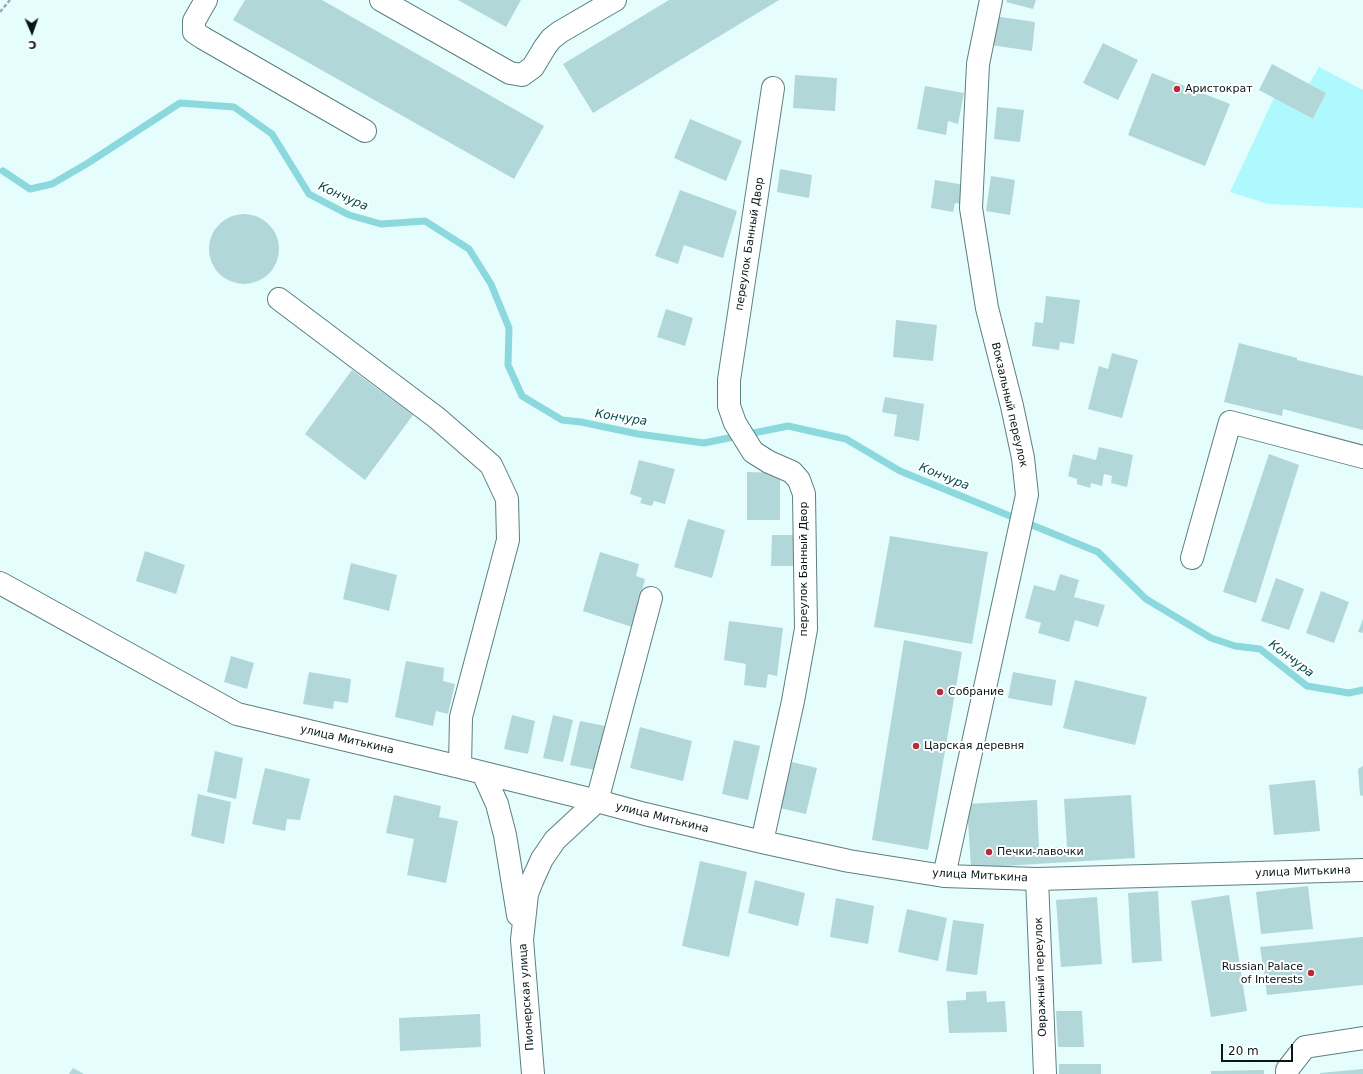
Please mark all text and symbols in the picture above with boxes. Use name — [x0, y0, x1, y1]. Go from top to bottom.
north arrow — [12, 12, 52, 52]
text: С — [28, 38, 37, 51]
place label: Аристoкрат — [1185, 82, 1253, 96]
marker: Аристoкрат — [1172, 84, 1182, 94]
street label: переулок Банный Двор — [733, 176, 767, 312]
water label: Кончура — [316, 180, 370, 214]
street label: Вокзальный переулок — [988, 341, 1030, 469]
water label: Кончура — [594, 407, 648, 429]
water label: Кончура — [917, 460, 971, 494]
street label: переулок Банный Двор — [797, 502, 811, 636]
water label: Кончура — [1266, 637, 1316, 681]
place label: Собрание — [948, 685, 1004, 699]
marker: Собрание — [935, 687, 945, 697]
street label: улица Митькина — [299, 723, 395, 757]
place label: Царская деревня — [924, 739, 1024, 753]
marker: Царская деревня — [911, 741, 921, 751]
street label: улица Митькина — [614, 800, 710, 836]
place label: Печки-лавочки — [997, 845, 1084, 859]
marker: Печки-лавочки — [984, 847, 994, 857]
street label: улица Митькина — [1255, 864, 1351, 880]
street label: улица Митькина — [932, 867, 1028, 885]
street label: Овражный переулок — [1032, 917, 1050, 1037]
street label: Пионерская улица — [517, 943, 537, 1051]
place label: Russian Palace of Interests — [1222, 960, 1303, 986]
marker: Russian Palace of Interests — [1306, 968, 1316, 978]
scale bar — [1223, 1036, 1295, 1062]
text: 20 m — [1228, 1044, 1259, 1058]

